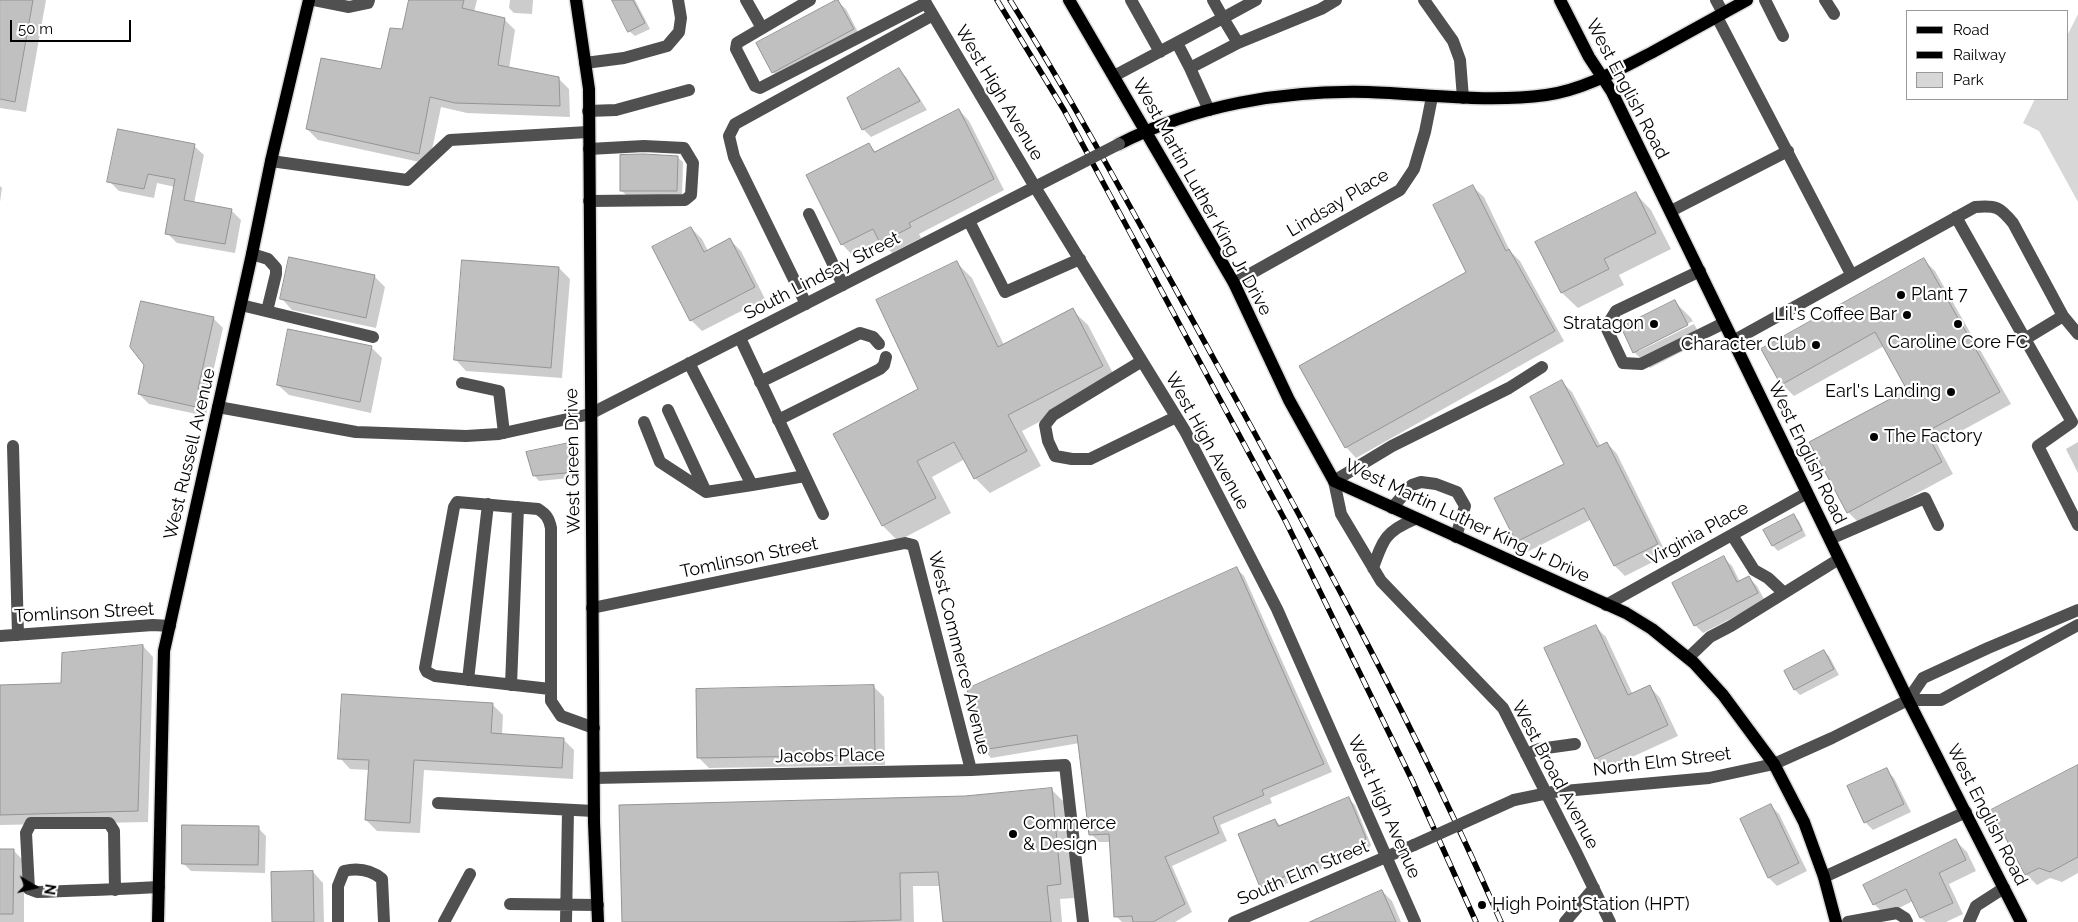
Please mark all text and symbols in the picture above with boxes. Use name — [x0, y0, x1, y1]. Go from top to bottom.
scale bar — [12, 10, 134, 42]
legend — [1906, 10, 2068, 100]
street label: West English Road — [1581, 15, 1673, 163]
text: 50 m — [18, 20, 53, 38]
street label: West High Avenue — [950, 21, 1048, 165]
text: Road — [1953, 21, 1989, 39]
text: Railway — [1953, 46, 2006, 64]
text: Park — [1953, 71, 1984, 89]
street label: West Martin Luther King Jr Drive — [1128, 75, 1276, 319]
street label: Lindsay Place — [1283, 164, 1393, 242]
street label: South Lindsay Street — [740, 227, 904, 325]
place label: Plant 7 — [1911, 284, 1968, 306]
marker: Plant 7 — [1895, 289, 1907, 301]
place label: Lil's Coffee Bar — [1774, 304, 1897, 326]
marker: Lil's Coffee Bar — [1901, 309, 1913, 321]
place label: Stratagon — [1563, 313, 1644, 335]
marker: Stratagon — [1648, 318, 1660, 330]
marker: Caroline Core FC — [1952, 318, 1964, 330]
place label: Caroline Core FC — [1888, 332, 2028, 354]
place label: Character Club — [1681, 334, 1806, 356]
marker: Character Club — [1810, 339, 1822, 351]
street label: West Russell Avenue — [160, 366, 220, 542]
street label: West High Avenue — [1160, 368, 1254, 514]
street label: West English Road — [1763, 378, 1851, 528]
place label: Earl's Landing — [1825, 381, 1941, 403]
marker: Earl's Landing — [1945, 386, 1957, 398]
street label: West Green Drive — [561, 388, 585, 534]
place label: The Factory — [1884, 426, 1982, 448]
marker: The Factory — [1868, 431, 1880, 443]
street label: West Martin Luther King Jr Drive — [1341, 455, 1593, 587]
street label: Virginia Place — [1644, 497, 1752, 571]
street label: Tomlinson Street — [678, 533, 820, 583]
street label: West Commerce Avenue — [923, 549, 995, 757]
street label: Tomlinson Street — [14, 599, 154, 627]
street label: West Broad Avenue — [1507, 697, 1603, 853]
street label: West High Avenue — [1343, 732, 1425, 882]
street label: West English Road — [1942, 741, 2032, 889]
street label: North Elm Street — [1592, 743, 1732, 781]
street label: Jacobs Place — [775, 744, 885, 768]
place label: Commerce & Design — [1023, 813, 1116, 856]
marker: Commerce & Design — [1007, 828, 1019, 840]
street label: South Elm Street — [1234, 836, 1372, 910]
north arrow — [10, 862, 60, 912]
text: N — [41, 883, 59, 896]
place label: High Point Station (HPT) — [1492, 894, 1690, 916]
marker: High Point Station (HPT) — [1476, 899, 1488, 911]

